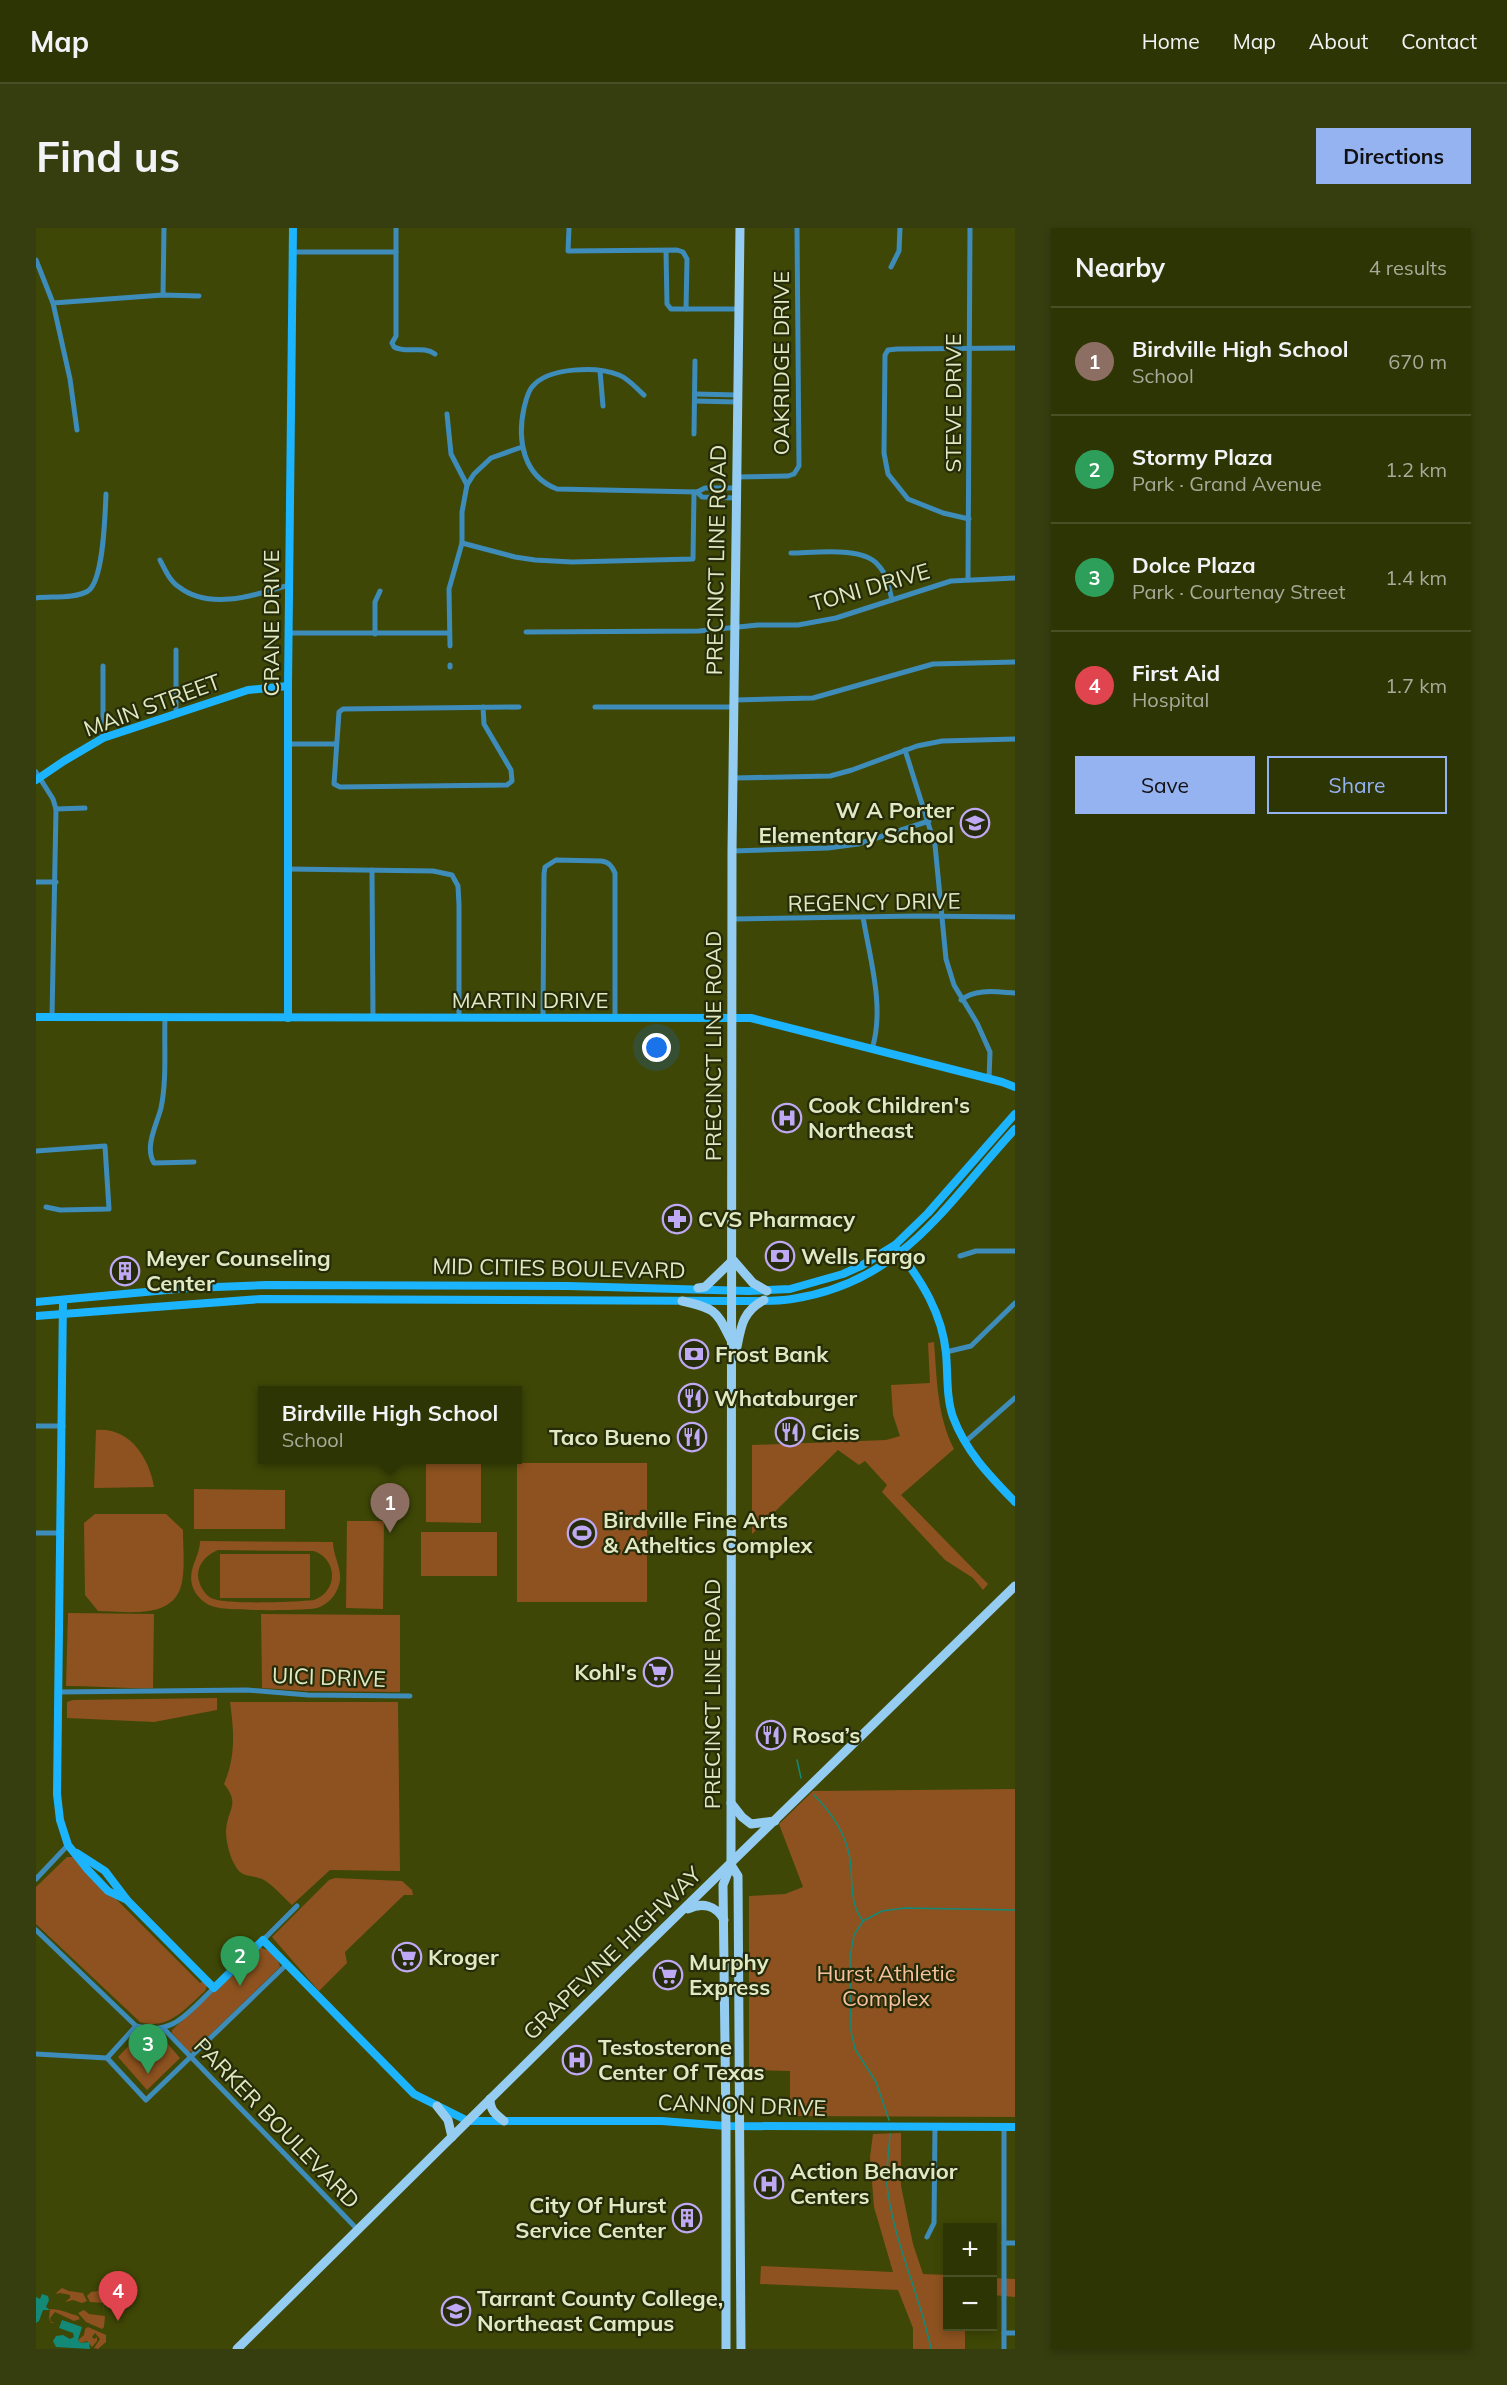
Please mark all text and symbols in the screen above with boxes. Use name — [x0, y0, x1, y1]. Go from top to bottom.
text: Map — [30, 24, 89, 59]
text: Home — [1142, 28, 1200, 54]
text: Map — [1233, 28, 1276, 54]
text: About — [1309, 28, 1368, 54]
text: Contact — [1401, 28, 1477, 54]
button: Directions — [1316, 128, 1471, 184]
text: Find us — [36, 130, 180, 183]
text: Nearby — [1075, 251, 1165, 284]
text: 4 results — [1369, 255, 1447, 280]
street label: OAKRIDGE DRIVE — [767, 271, 795, 455]
street label: STEVE DRIVE — [939, 333, 967, 473]
text: Birdville High School — [1132, 335, 1348, 363]
text: 1 — [1089, 349, 1101, 374]
text: 670 m — [1388, 349, 1447, 374]
text: School — [1132, 363, 1194, 388]
text: Stormy Plaza — [1132, 443, 1273, 471]
street label: PRECINCT LINE ROAD — [700, 444, 732, 676]
text: 2 — [1089, 457, 1101, 482]
text: 1.2 km — [1385, 457, 1447, 482]
text: Park · Grand Avenue — [1132, 471, 1322, 496]
street label: CRANE DRIVE — [257, 550, 285, 696]
text: Dolce Plaza — [1132, 551, 1256, 579]
street label: TONI DRIVE — [807, 557, 933, 617]
text: 3 — [1089, 565, 1101, 590]
text: 1.4 km — [1385, 565, 1447, 590]
text: Park · Courtenay Street — [1132, 579, 1345, 604]
text: First Aid — [1132, 659, 1220, 687]
street label: MAIN STREET — [80, 667, 224, 743]
text: 4 — [1089, 673, 1101, 698]
text: 1.7 km — [1385, 673, 1447, 698]
text: Hospital — [1132, 687, 1209, 712]
button: Save — [1075, 756, 1255, 814]
button: Share — [1267, 756, 1447, 814]
place label: W A Porter Elementary School — [758, 796, 954, 849]
school or university icon: W A Porter Elementary School — [959, 807, 991, 839]
street label: REGENCY DRIVE — [787, 886, 961, 918]
street label: PRECINCT LINE ROAD — [699, 931, 727, 1161]
street label: MARTIN DRIVE — [452, 986, 608, 1014]
your location — [642, 1033, 671, 1062]
place label: Cook Children's Northeast — [808, 1091, 970, 1144]
hospital icon: Cook Children's Northeast — [771, 1102, 803, 1134]
pharmacy icon: CVS Pharmacy — [661, 1203, 693, 1235]
place label: CVS Pharmacy — [698, 1205, 855, 1233]
bank icon: Wells Fargo — [764, 1240, 796, 1272]
place label: Wells Fargo — [801, 1242, 926, 1270]
place label: Meyer Counseling Center — [146, 1244, 331, 1297]
street label: MID CITIES BOULEVARD — [432, 1252, 686, 1284]
building icon: Meyer Counseling Center — [109, 1255, 141, 1287]
bank icon: Frost Bank — [678, 1338, 710, 1370]
place label: Frost Bank — [715, 1340, 829, 1368]
restaurant icon: Whataburger — [677, 1382, 709, 1414]
place label: Whataburger — [714, 1384, 858, 1412]
popup — [258, 1386, 522, 1464]
text: Birdville High School — [282, 1399, 498, 1427]
restaurant icon: Cicis — [774, 1416, 806, 1448]
place label: Cicis — [811, 1418, 860, 1446]
restaurant icon: Taco Bueno — [676, 1421, 708, 1453]
place label: Taco Bueno — [549, 1423, 671, 1451]
text: School — [282, 1427, 343, 1452]
pin: 1 — [370, 1484, 410, 1533]
place label: Birdville Fine Arts & Atheltics Complex — [603, 1506, 813, 1559]
sports icon: Birdville Fine Arts & Atheltics Complex — [566, 1517, 598, 1549]
street label: PRECINCT LINE ROAD — [698, 1579, 726, 1809]
supermarket icon: Kohl's — [642, 1656, 674, 1688]
place label: Kohl's — [574, 1658, 637, 1686]
street label: UICI DRIVE — [272, 1661, 386, 1693]
restaurant icon: Rosa’s — [755, 1719, 787, 1751]
place label: Rosa’s — [792, 1721, 860, 1749]
street label: GRAPEVINE HIGHWAY — [517, 1860, 708, 2046]
pin: 2 — [220, 1936, 260, 1986]
supermarket icon: Kroger — [391, 1941, 423, 1973]
place label: Kroger — [428, 1943, 499, 1971]
place label: Murphy Express — [689, 1948, 770, 2001]
supermarket icon: Murphy Express — [652, 1959, 684, 1991]
park label: Hurst Athletic Complex — [816, 1959, 956, 2012]
pin: 3 — [128, 2024, 168, 2074]
street label: PARKER BOULEVARD — [188, 2032, 366, 2214]
place label: Testosterone Center Of Texas — [598, 2033, 765, 2086]
hospital icon: Testosterone Center Of Texas — [561, 2044, 593, 2076]
street label: CANNON DRIVE — [657, 2088, 827, 2122]
place label: Action Behavior Centers — [790, 2157, 958, 2210]
hospital icon: Action Behavior Centers — [753, 2168, 785, 2200]
place label: City Of Hurst Service Center — [515, 2191, 666, 2244]
building icon: City Of Hurst Service Center — [671, 2202, 703, 2234]
map controls — [943, 2223, 997, 2331]
button: + — [943, 2223, 997, 2277]
pin: 4 — [98, 2272, 137, 2321]
button: − — [943, 2277, 997, 2331]
place label: Tarrant County College, Northeast Campus — [477, 2284, 723, 2337]
school or university icon: Tarrant County College, Northeast Campus — [440, 2295, 472, 2327]

